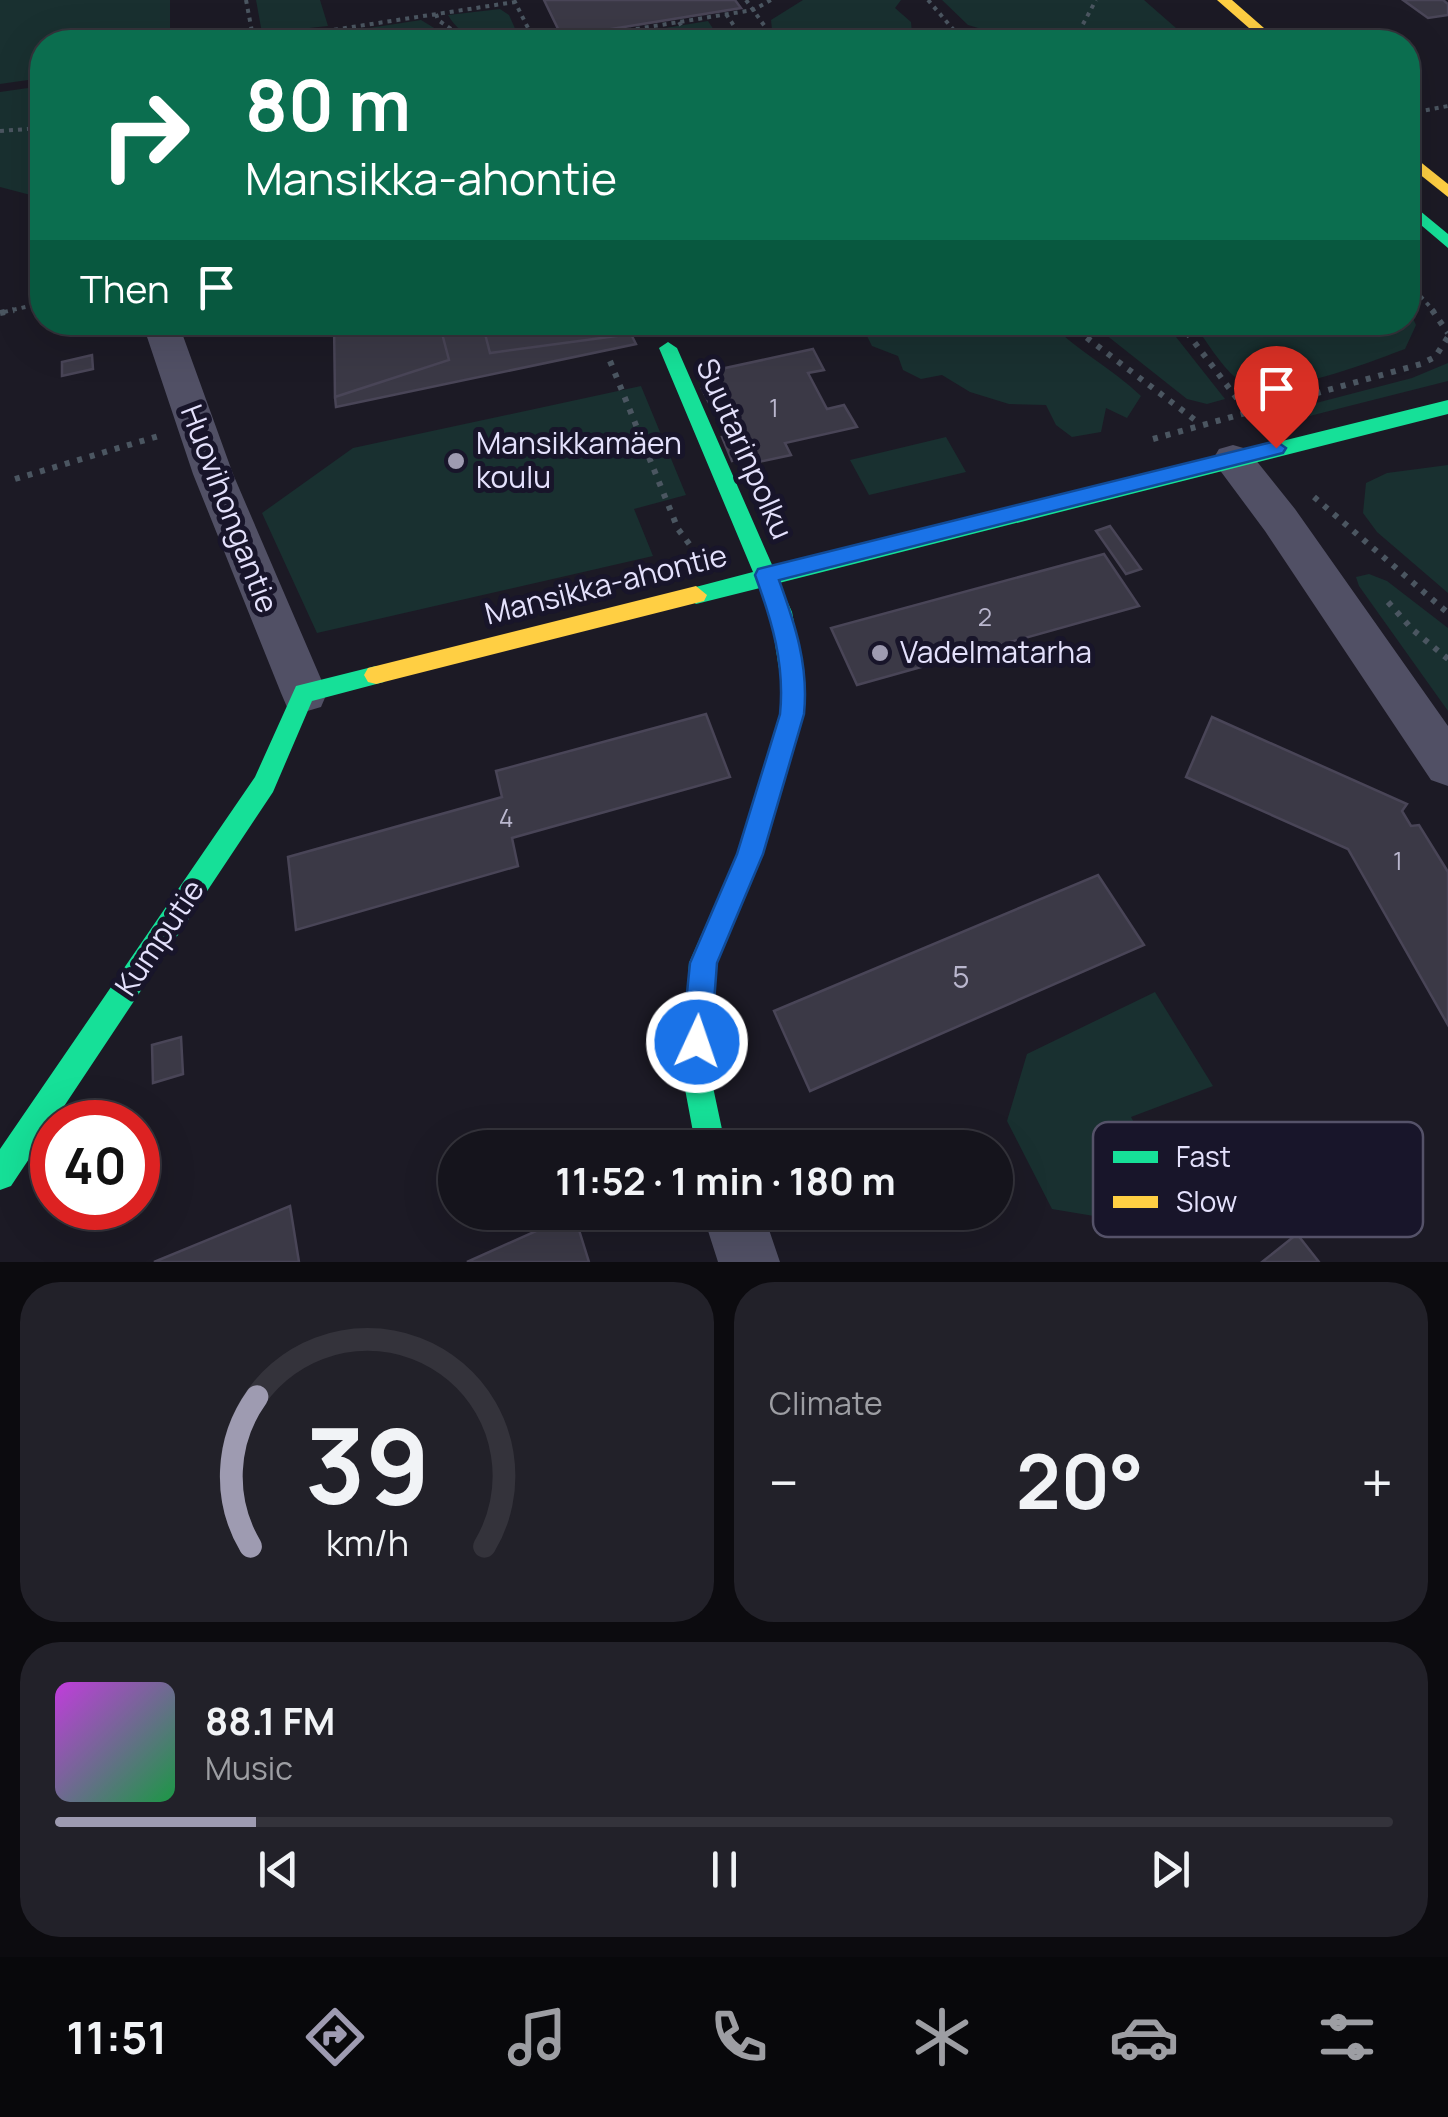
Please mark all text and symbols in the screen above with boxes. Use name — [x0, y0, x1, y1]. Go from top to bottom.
text: 80 m — [245, 56, 411, 152]
icon: right — [80, 70, 210, 200]
text: Mansikka-ahontie — [245, 147, 617, 209]
icon: arrive — [189, 260, 244, 315]
text: Then — [80, 262, 169, 314]
pin — [1234, 346, 1319, 449]
street label: Suutarinpolku — [687, 352, 803, 545]
icon: arrive — [1249, 361, 1304, 416]
house number: 1 — [769, 390, 779, 425]
street label: Huovihongantie — [172, 398, 289, 618]
place label: Mansikkamäen koulu — [476, 422, 682, 497]
marker: Mansikkamäen koulu — [445, 450, 467, 472]
street label: Mansikka-ahontie — [480, 534, 731, 633]
house number: 2 — [978, 599, 992, 634]
place label: Vadelmatarha — [900, 631, 1092, 672]
marker: Vadelmatarha — [869, 642, 891, 664]
house number: 4 — [499, 800, 513, 835]
house number: 1 — [1393, 843, 1403, 878]
street label: Kumputie — [105, 871, 213, 1003]
house number: 5 — [952, 956, 970, 997]
position arrow — [645, 990, 749, 1094]
speed limit sign: 40 — [30, 1100, 160, 1230]
legend — [1093, 1122, 1423, 1237]
text: Fast — [1176, 1137, 1231, 1175]
text: 11:52 · 1 min · 180 m — [555, 1154, 896, 1206]
text: Slow — [1176, 1182, 1237, 1220]
text: Climate — [769, 1381, 883, 1425]
text: 39 — [304, 1393, 430, 1535]
text: 20° — [1016, 1429, 1144, 1532]
text: − — [769, 1444, 799, 1520]
text: + — [1361, 1444, 1393, 1520]
text: km/h — [325, 1518, 409, 1567]
text: 88.1 FM — [205, 1694, 335, 1746]
text: Music — [205, 1746, 293, 1790]
icon: previous — [251, 1842, 306, 1897]
icon: pause — [697, 1842, 752, 1897]
icon: next — [1143, 1842, 1198, 1897]
icon: directions — [300, 2002, 370, 2072]
icon: music — [502, 2002, 572, 2072]
icon: phone — [704, 2002, 774, 2072]
icon: climate — [907, 2002, 977, 2072]
icon: car — [1109, 2002, 1179, 2072]
icon: filters — [1312, 2002, 1382, 2072]
text: 11:51 — [66, 2006, 167, 2068]

